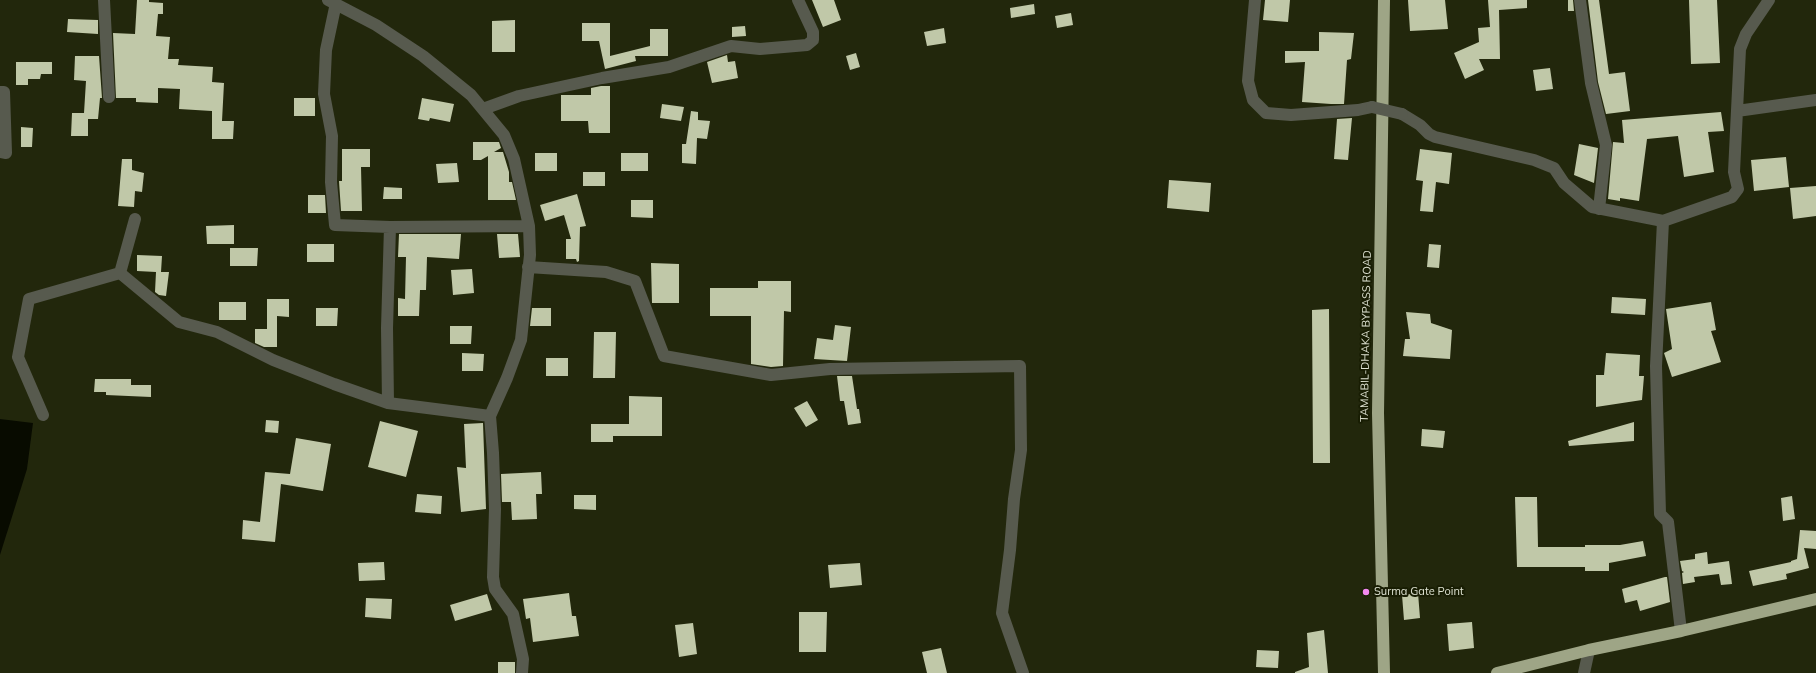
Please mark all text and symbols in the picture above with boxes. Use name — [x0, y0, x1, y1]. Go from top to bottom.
street label: TAMABIL-DHAKA BYPASS ROAD — [1358, 250, 1374, 422]
place label: Surma Gate Point — [1374, 585, 1464, 599]
marker: Surma Gate Point — [1361, 587, 1371, 597]

